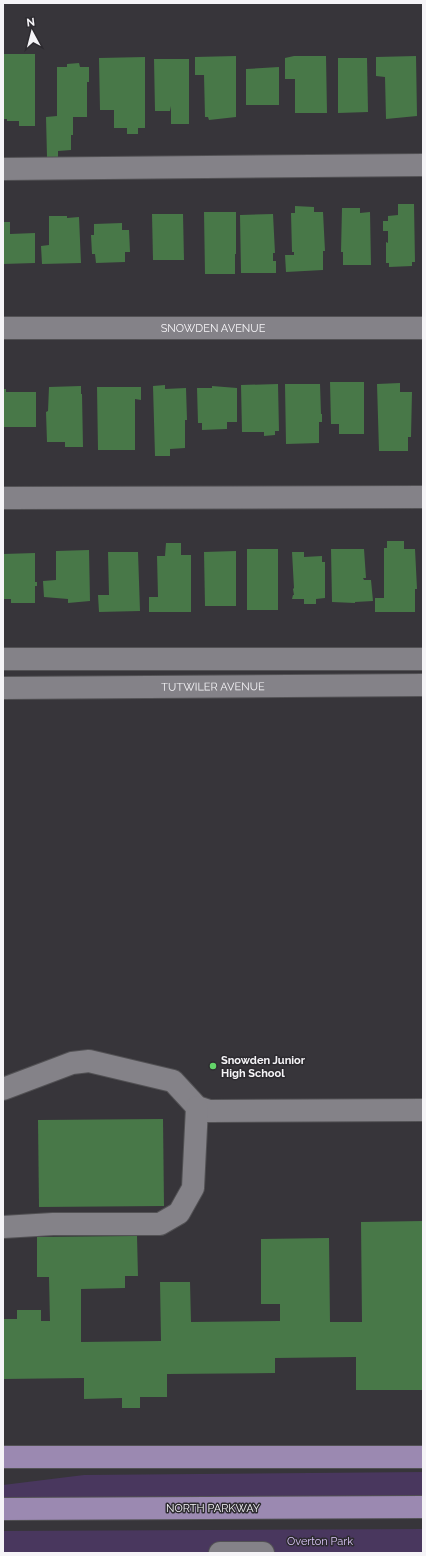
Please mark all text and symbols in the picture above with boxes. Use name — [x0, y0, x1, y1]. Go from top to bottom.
north arrow — [12, 12, 52, 52]
text: N — [26, 16, 36, 30]
street label: SNOWDEN AVENUE — [161, 322, 266, 335]
street label: TUTWILER AVENUE — [161, 680, 265, 694]
place label: Snowden Junior High School — [221, 1054, 306, 1080]
marker: Snowden Junior High School — [208, 1061, 218, 1071]
street label: NORTH PARKWAY — [166, 1502, 260, 1515]
park label: Overton Park — [287, 1535, 353, 1548]

